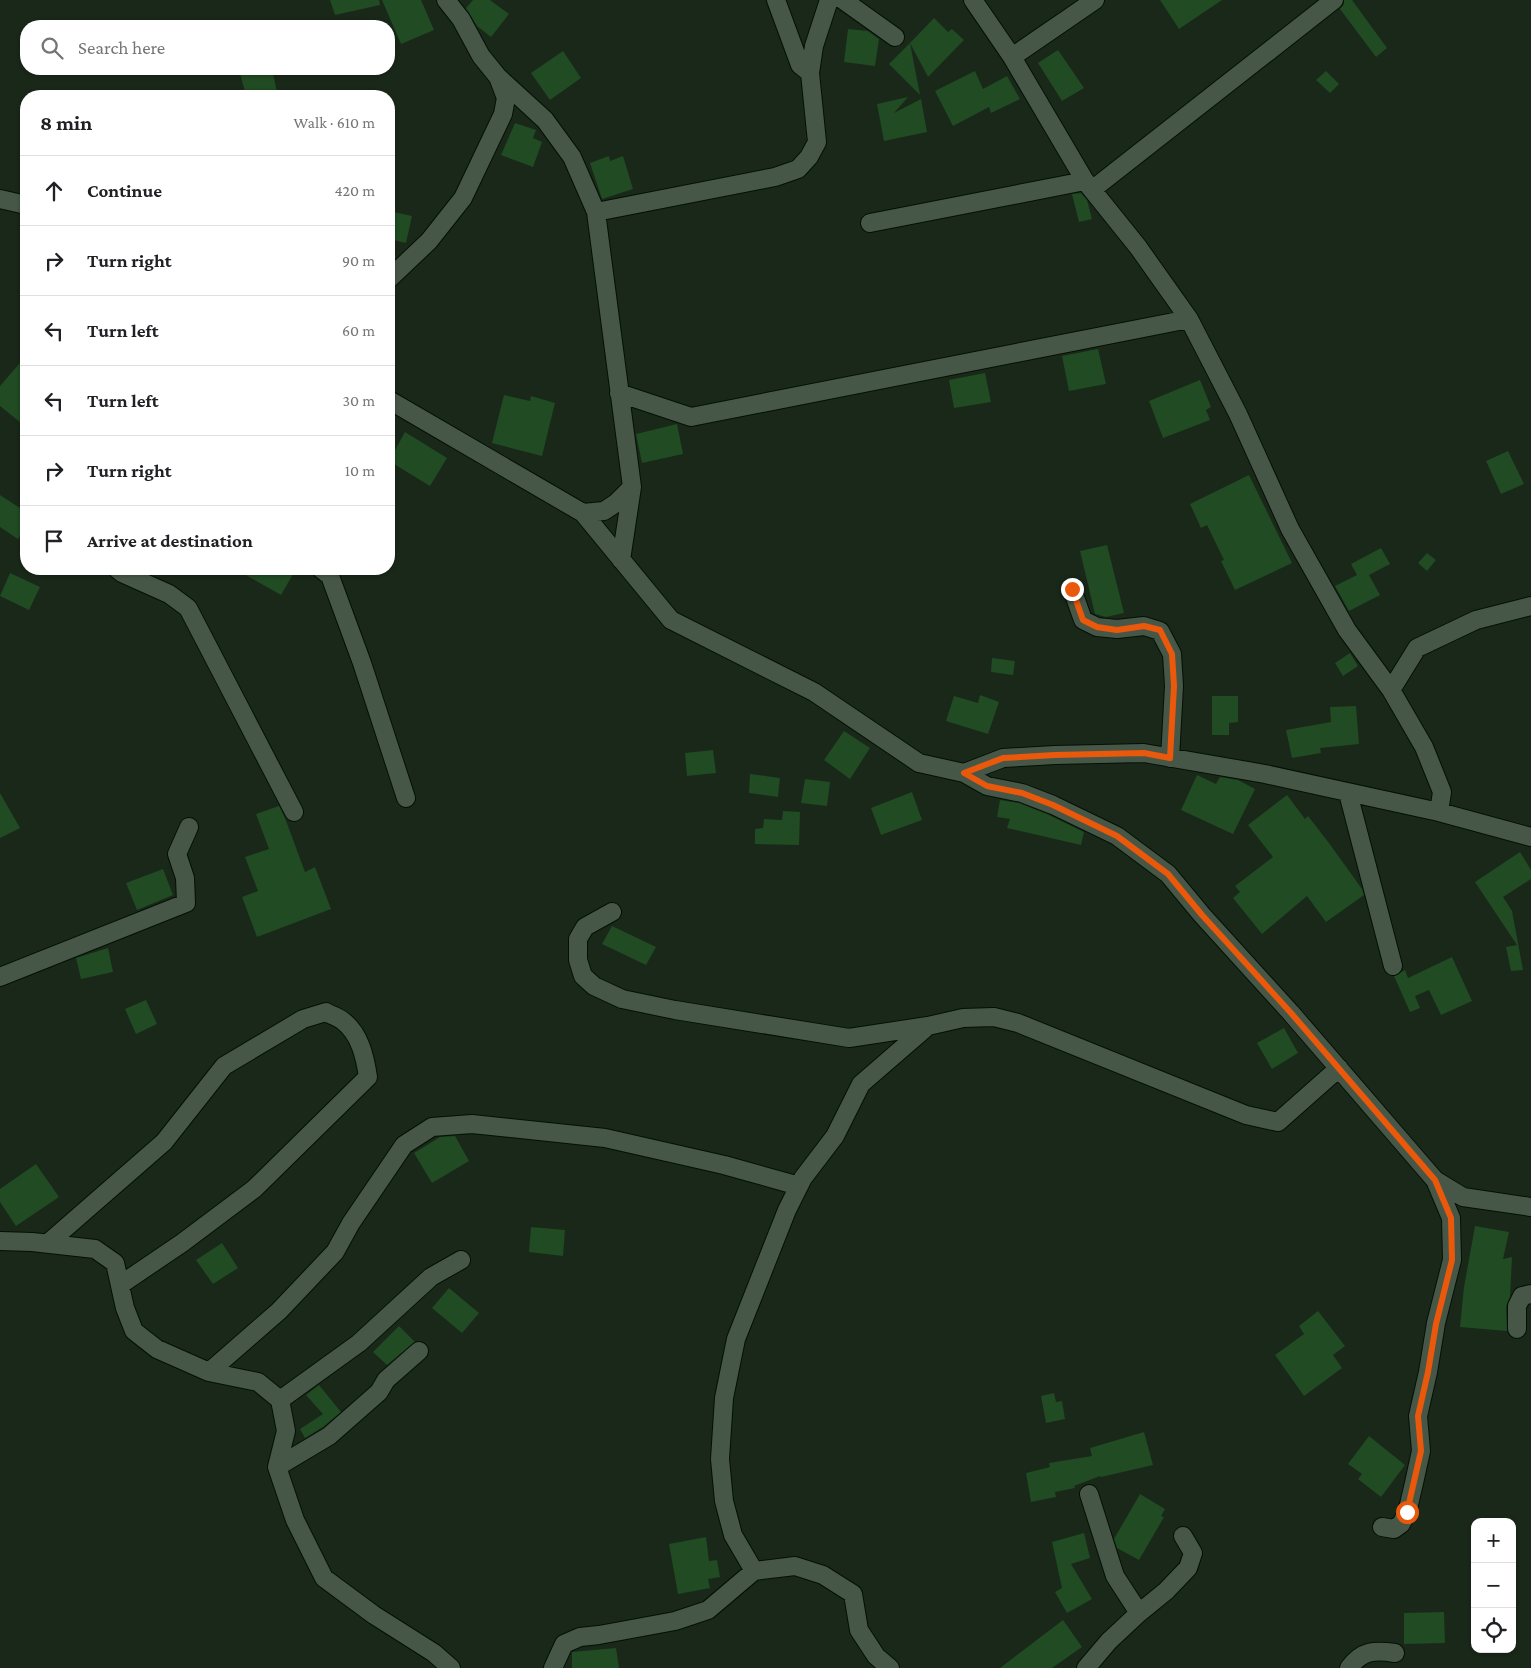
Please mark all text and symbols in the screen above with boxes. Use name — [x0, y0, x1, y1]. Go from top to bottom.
search box — [20, 20, 395, 75]
icon: search — [38, 34, 66, 62]
text: Search here — [78, 37, 165, 58]
text: 8 min — [40, 111, 92, 135]
text: Walk · 610 m — [294, 114, 375, 131]
icon: ahead — [40, 177, 68, 205]
text: Continue — [87, 180, 162, 201]
text: 420 m — [334, 182, 375, 199]
icon: right — [40, 247, 68, 275]
text: Turn right — [87, 250, 172, 271]
text: 90 m — [342, 252, 375, 269]
icon: left — [40, 317, 68, 345]
text: Turn left — [87, 320, 159, 341]
text: 60 m — [342, 322, 375, 339]
icon: left — [40, 387, 68, 415]
text: Turn left — [87, 390, 159, 411]
text: 30 m — [343, 392, 375, 409]
icon: right — [40, 457, 68, 485]
text: Turn right — [87, 460, 172, 481]
text: 10 m — [345, 462, 375, 479]
icon: arrive — [40, 527, 68, 555]
text: Arrive at destination — [87, 530, 253, 551]
route end — [1061, 578, 1084, 601]
route start — [1396, 1501, 1419, 1524]
map controls — [1471, 1518, 1516, 1653]
button: + — [1471, 1518, 1516, 1563]
button: − — [1471, 1563, 1516, 1608]
button: locate — [1471, 1608, 1516, 1653]

